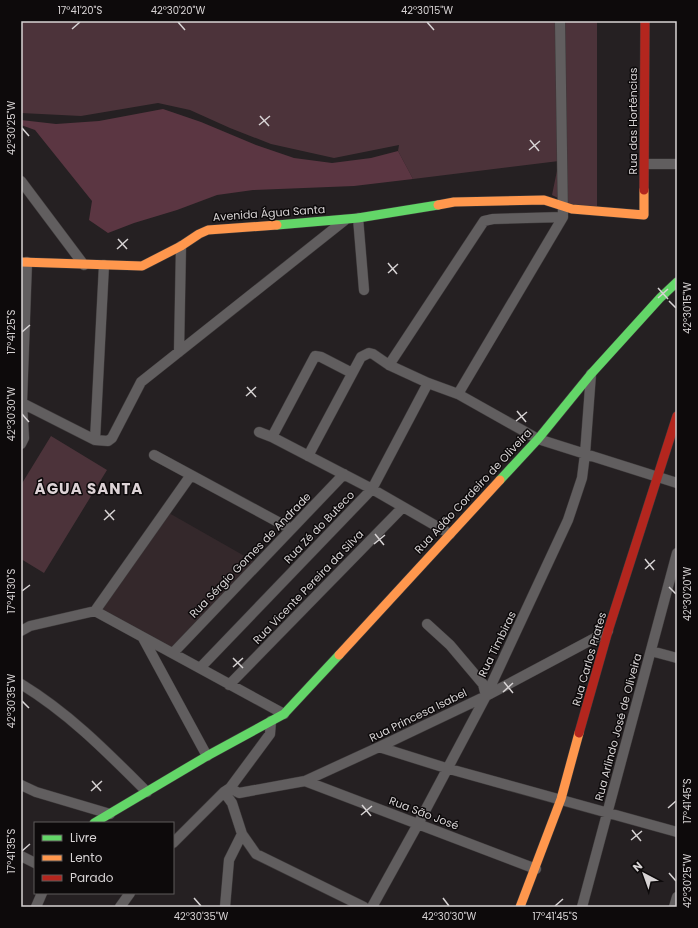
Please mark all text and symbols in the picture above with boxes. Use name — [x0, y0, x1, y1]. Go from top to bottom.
text: 17°41'20"S — [58, 3, 102, 18]
text: 42°30'20"W — [151, 3, 206, 18]
text: 42°30'15"W — [401, 3, 453, 18]
street label: Rua das Hortências — [625, 67, 641, 174]
text: 42°30'25"W — [4, 100, 19, 155]
street label: Avenida Água Santa — [212, 201, 326, 225]
text: 42°30'15"W — [680, 282, 695, 334]
text: 17°41'25"S — [4, 310, 19, 354]
text: 42°30'30"W — [4, 386, 19, 441]
street label: Rua Adão Cordeiro de Oliveira — [411, 425, 535, 557]
district label: ÁGUA SANTA — [35, 478, 143, 499]
street label: Rua Zé do Buteco — [280, 487, 358, 567]
street label: Rua Sérgio Gomes de Andrade — [186, 489, 315, 621]
street label: Rua Vicente Pereira da Silva — [249, 526, 367, 648]
text: 42°30'20"W — [680, 566, 695, 621]
text: 17°41'30"S — [4, 568, 19, 613]
street label: Rua Timbiras — [474, 608, 520, 680]
street label: Rua Carlos Prates — [568, 610, 610, 708]
street label: Rua Arlindo José de Oliveira — [591, 651, 645, 803]
text: 42°30'35"W — [4, 673, 19, 728]
street label: Rua Princesa Isabel — [367, 684, 469, 746]
text: 17°41'45"S — [680, 778, 695, 824]
street label: Rua São José — [387, 792, 461, 834]
legend — [34, 822, 174, 894]
text: 17°41'35"S — [4, 828, 19, 873]
text: Livre — [70, 829, 97, 846]
text: Lento — [70, 849, 103, 866]
text: 42°30'25"W — [680, 853, 695, 908]
north arrow — [624, 854, 664, 894]
text: N — [629, 858, 646, 875]
text: Parado — [70, 869, 114, 886]
text: 42°30'35"W — [174, 909, 229, 924]
text: 42°30'30"W — [422, 909, 477, 924]
text: 17°41'45"S — [532, 909, 578, 924]

